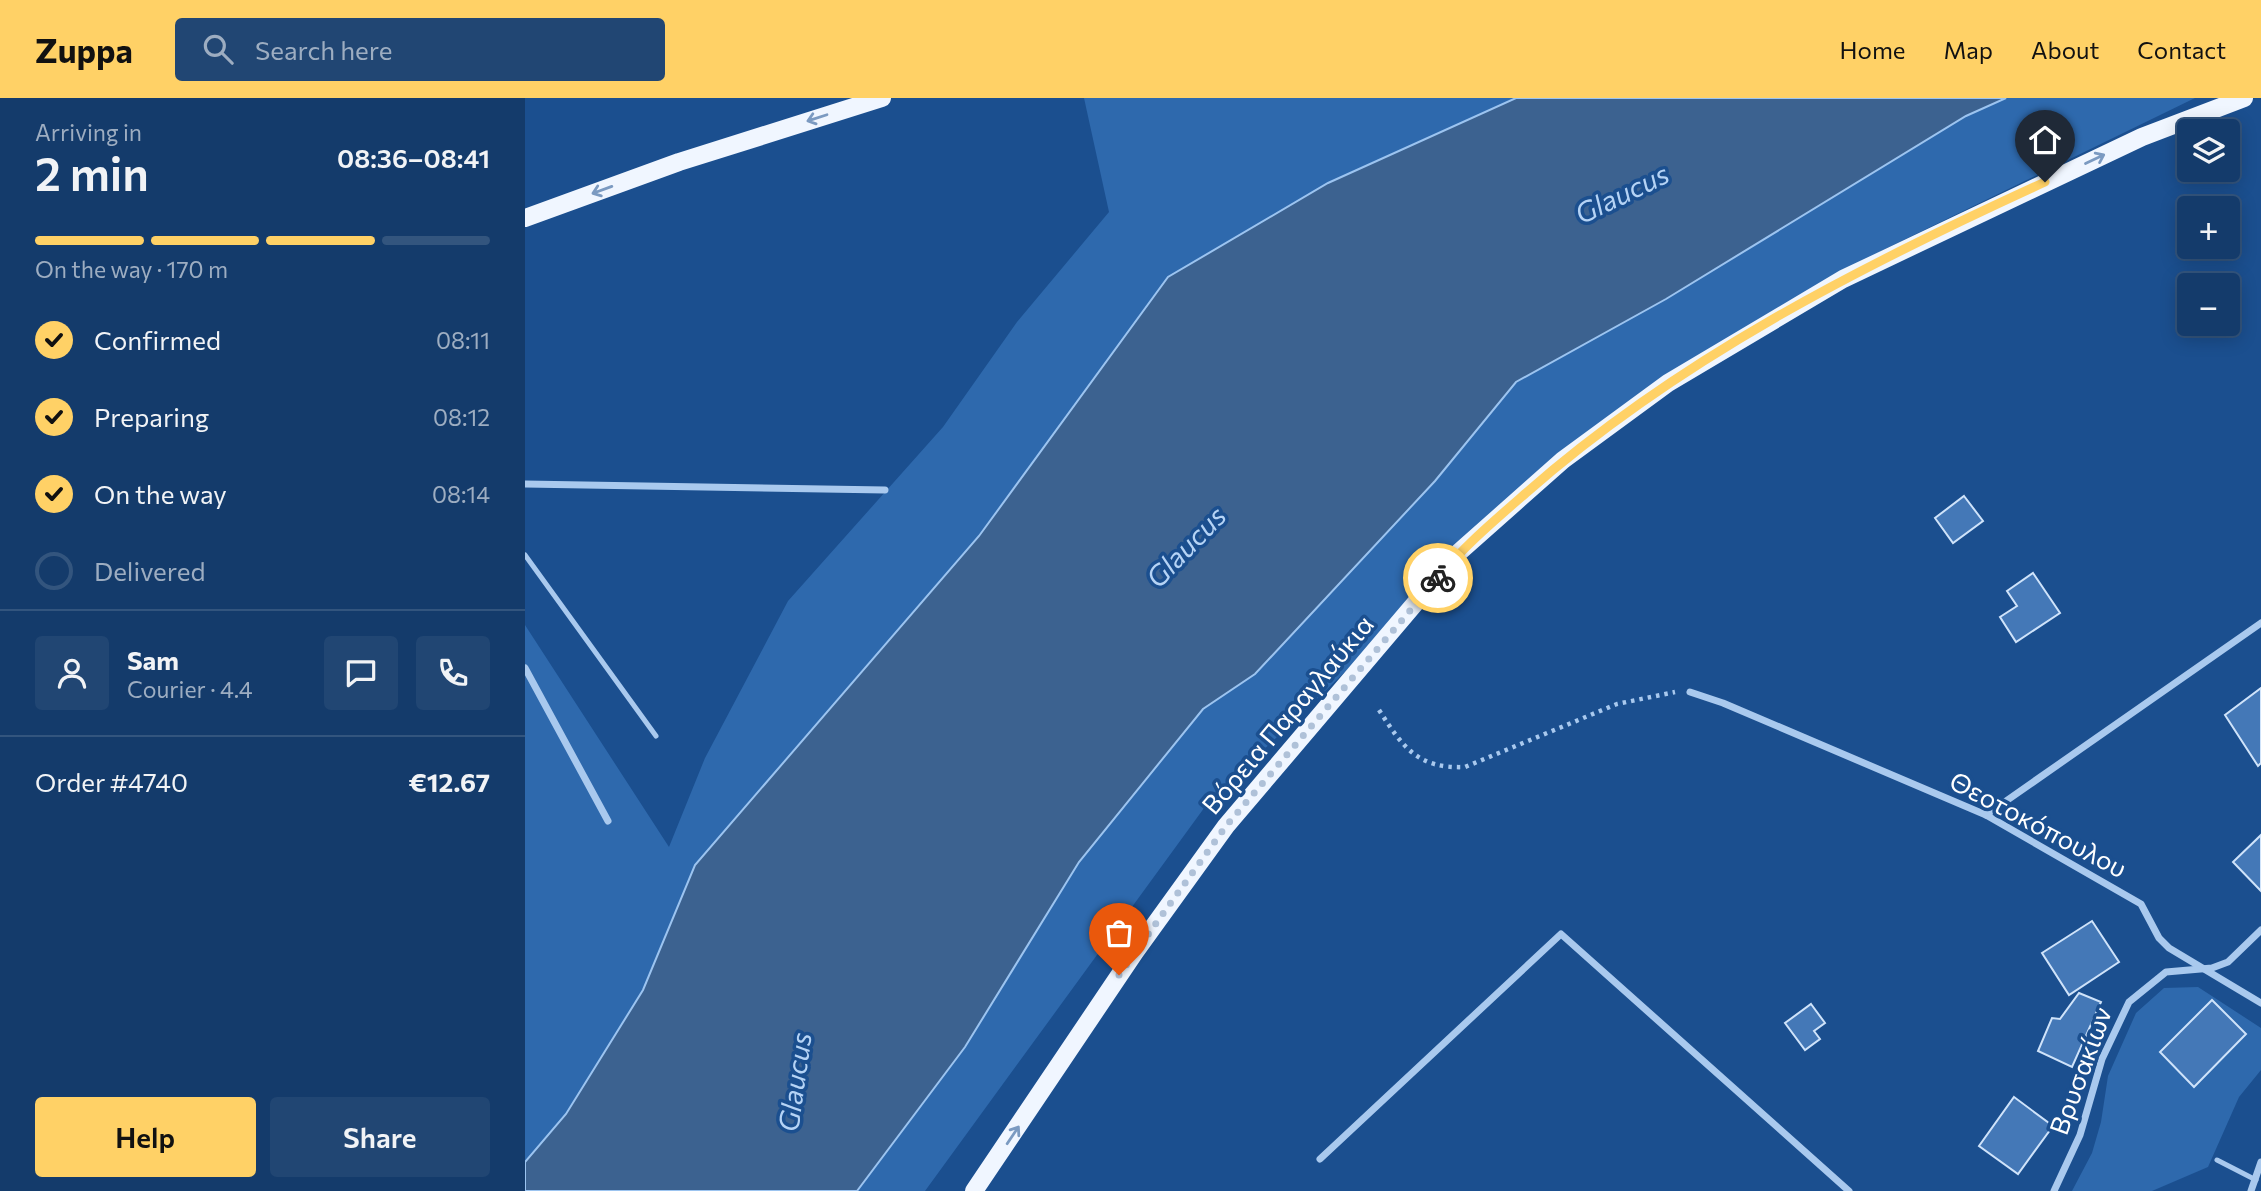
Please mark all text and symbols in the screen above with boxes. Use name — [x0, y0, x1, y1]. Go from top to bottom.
search box — [175, 18, 665, 81]
text: Zuppa — [35, 29, 133, 70]
icon: search — [199, 30, 237, 68]
text: Search here — [255, 34, 392, 65]
text: Home — [1840, 35, 1906, 64]
text: Map — [1944, 35, 1993, 64]
text: About — [2031, 35, 2099, 64]
text: Contact — [2137, 35, 2226, 64]
pin — [2015, 110, 2075, 182]
one-way arrow — [806, 112, 828, 125]
text: Arriving in — [35, 118, 142, 146]
map controls — [2177, 119, 2240, 336]
button: layers — [2177, 119, 2240, 182]
icon: home — [2026, 121, 2064, 159]
text: 08:36–08:41 — [337, 142, 490, 173]
text: 2 min — [35, 144, 149, 200]
one-way arrow — [2084, 151, 2105, 165]
water label: Glaucus — [1569, 156, 1674, 230]
one-way arrow — [591, 185, 613, 197]
button: + — [2177, 196, 2240, 259]
text: On the way · 170 m — [35, 255, 228, 283]
button: − — [2177, 273, 2240, 336]
icon: check — [35, 321, 73, 359]
text: Confirmed — [94, 324, 221, 355]
text: 08:11 — [436, 326, 490, 354]
icon: check — [35, 398, 73, 436]
text: Preparing — [94, 401, 209, 432]
text: 08:12 — [433, 403, 490, 431]
icon: check — [35, 475, 73, 513]
text: On the way — [94, 478, 227, 509]
text: 08:14 — [432, 480, 490, 508]
water label: Glaucus — [1138, 498, 1232, 594]
courier — [1403, 543, 1473, 613]
text: Delivered — [94, 555, 205, 586]
icon: bike — [1419, 559, 1457, 597]
street label: Βόρεια Παραγλαύκια — [1195, 608, 1379, 820]
button: person — [35, 636, 109, 710]
button: chat — [324, 636, 398, 710]
button: phone — [416, 636, 490, 710]
text: Sam — [127, 644, 179, 675]
text: Courier · 4.4 — [127, 675, 253, 703]
street label: Θεοτοκόπουλου — [1945, 764, 2132, 883]
text: Order #4740 — [35, 766, 188, 797]
text: €12.67 — [409, 766, 490, 797]
pin — [1089, 903, 1149, 975]
icon: bag — [1100, 914, 1138, 952]
street label: Βρυσακίων — [2042, 1002, 2117, 1139]
water label: Glaucus — [770, 1030, 818, 1134]
button: Help — [35, 1097, 256, 1177]
button: Share — [270, 1097, 490, 1177]
one-way arrow — [1006, 1126, 1020, 1146]

